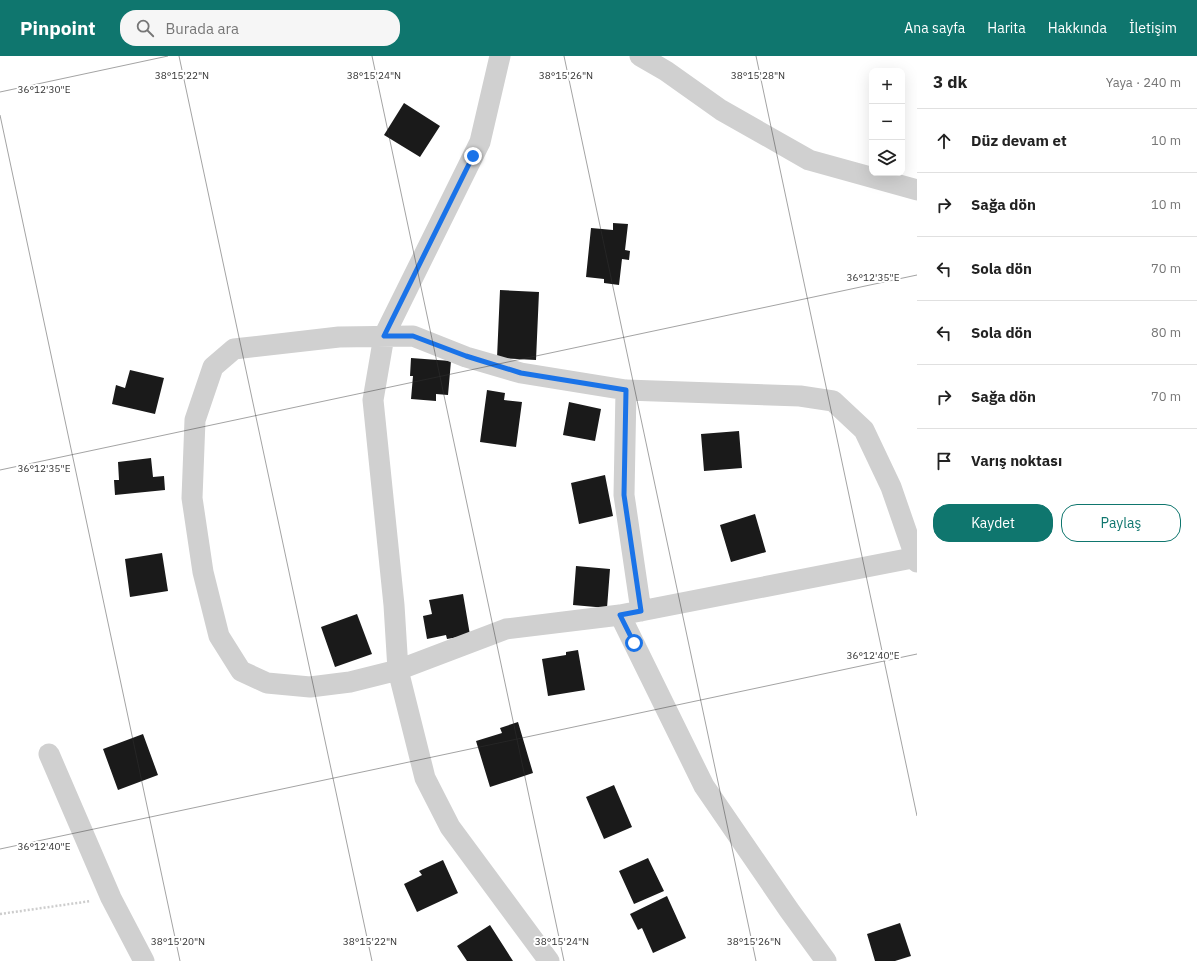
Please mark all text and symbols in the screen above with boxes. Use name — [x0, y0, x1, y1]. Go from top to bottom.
search box — [120, 10, 400, 46]
text: Pinpoint — [20, 16, 96, 40]
icon: search — [134, 17, 156, 39]
text: Burada ara — [166, 19, 239, 38]
text: Ana sayfa — [904, 19, 965, 37]
text: Harita — [987, 19, 1026, 37]
text: Hakkında — [1048, 19, 1107, 37]
text: İletişim — [1129, 19, 1177, 37]
map controls — [869, 68, 905, 176]
button: + — [869, 68, 905, 104]
text: 38°15'22"N — [155, 69, 209, 82]
text: 38°15'24"N — [347, 69, 401, 82]
text: 38°15'26"N — [539, 69, 593, 82]
text: 38°15'28"N — [731, 69, 785, 82]
text: 3 dk — [933, 71, 967, 93]
text: Yaya · 240 m — [1106, 74, 1181, 91]
text: 36°12'30"E — [17, 83, 71, 96]
button: − — [869, 104, 905, 140]
icon: ahead — [933, 130, 955, 152]
text: Düz devam et — [971, 131, 1067, 150]
text: 10 m — [1151, 132, 1181, 149]
button: layers — [869, 140, 905, 176]
route end — [464, 147, 482, 165]
icon: right — [933, 194, 955, 216]
text: Sağa dön — [971, 195, 1036, 214]
text: 10 m — [1151, 196, 1181, 213]
icon: left — [933, 258, 955, 280]
text: Sola dön — [971, 259, 1032, 278]
text: 70 m — [1151, 260, 1181, 277]
text: 36°12'35"E — [846, 271, 900, 284]
icon: left — [933, 322, 955, 344]
text: Sola dön — [971, 323, 1032, 342]
text: 80 m — [1151, 324, 1181, 341]
icon: right — [933, 386, 955, 408]
text: Sağa dön — [971, 387, 1036, 406]
text: 70 m — [1151, 388, 1181, 405]
icon: arrive — [933, 450, 955, 472]
text: Varış noktası — [971, 451, 1062, 470]
text: 36°12'35"E — [17, 462, 71, 475]
button: Kaydet — [933, 504, 1053, 542]
button: Paylaş — [1061, 504, 1181, 542]
route start — [625, 634, 643, 652]
text: 36°12'40"E — [846, 649, 900, 662]
text: 36°12'40"E — [17, 840, 71, 853]
text: 38°15'20"N — [151, 935, 205, 948]
text: 38°15'22"N — [343, 935, 397, 948]
text: 38°15'24"N — [535, 935, 589, 948]
text: 38°15'26"N — [727, 935, 781, 948]

